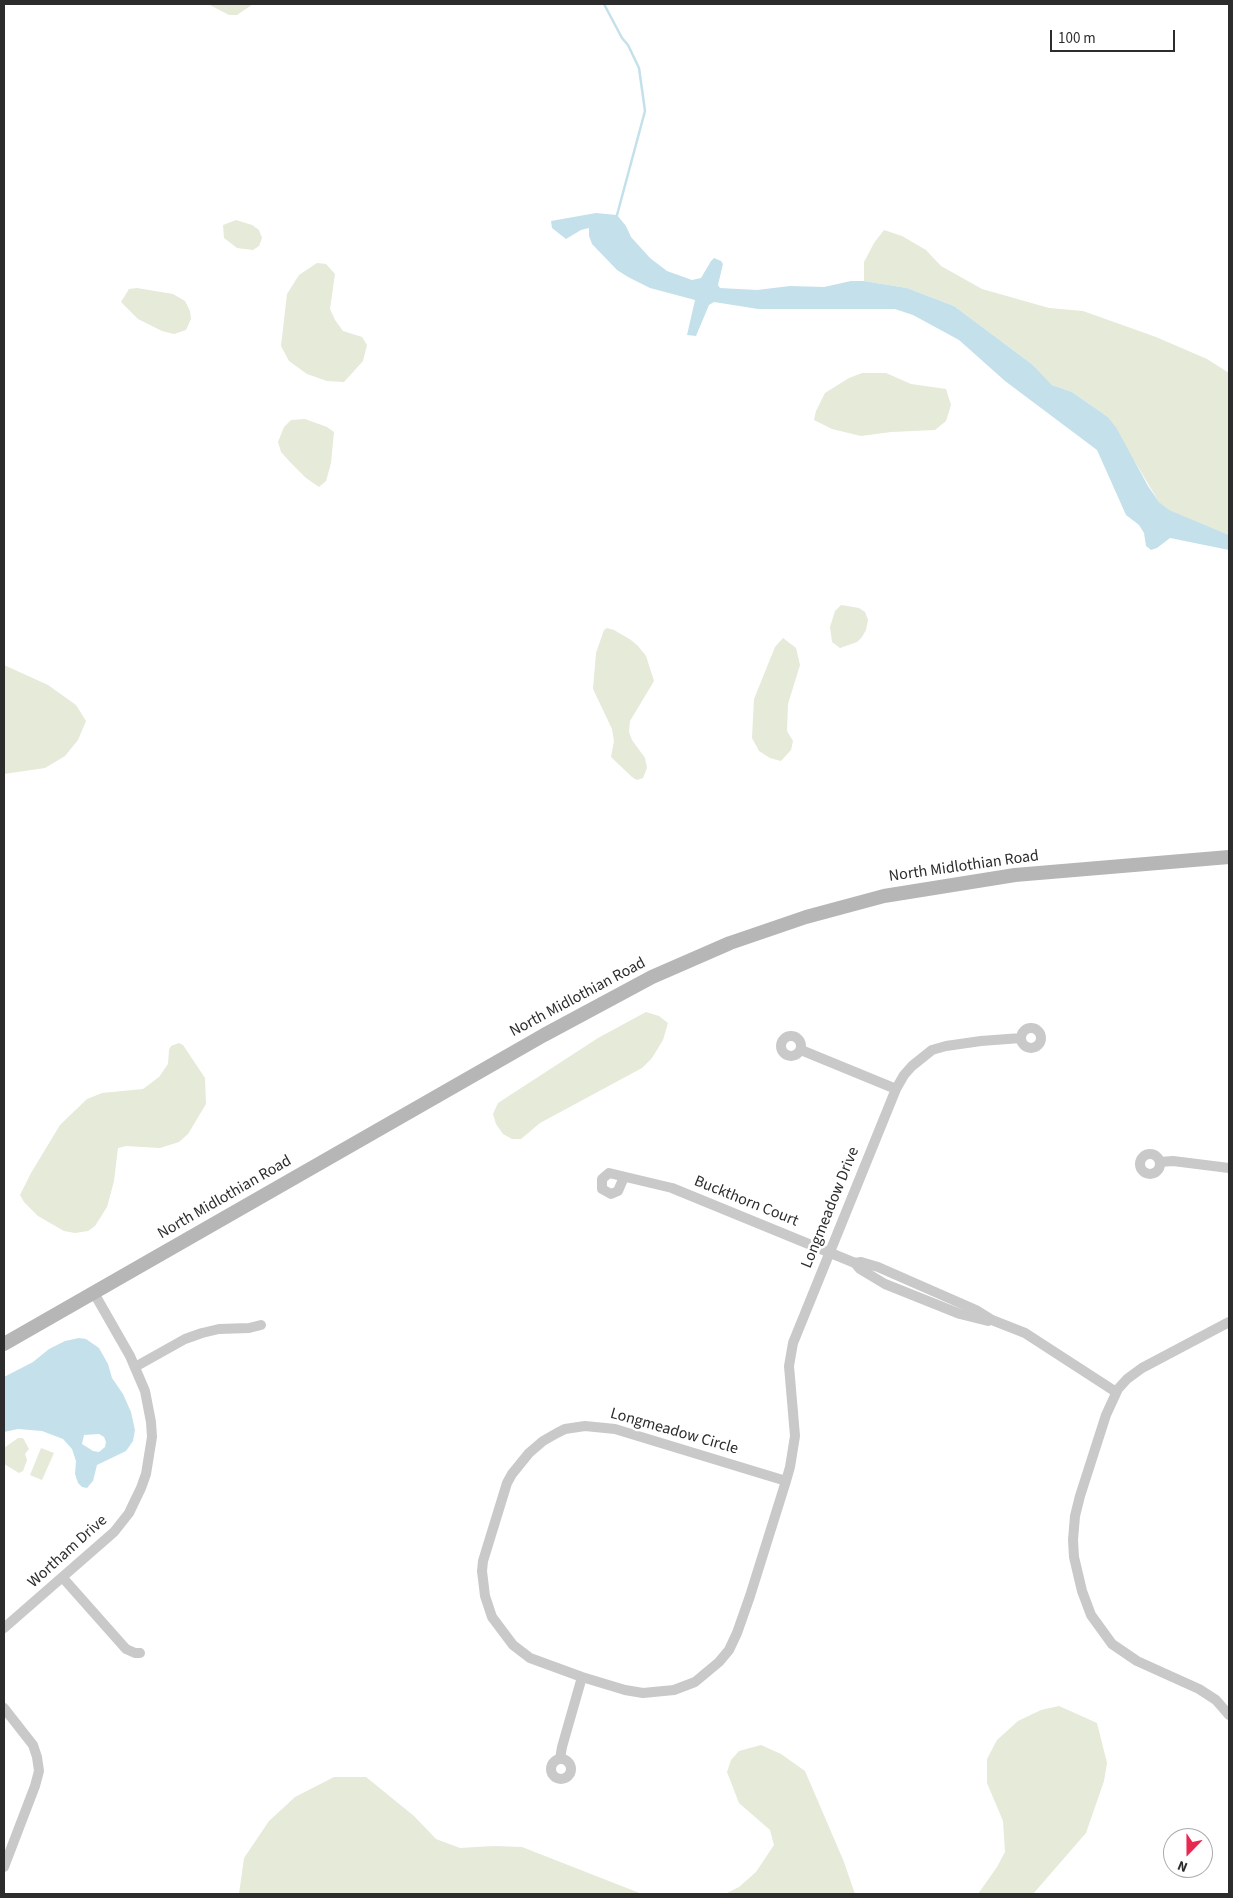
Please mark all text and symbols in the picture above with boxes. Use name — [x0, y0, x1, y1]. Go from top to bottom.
scale bar — [1053, 20, 1178, 52]
text: 100 m — [1058, 28, 1096, 49]
street label: North Midlothian Road — [888, 847, 1040, 887]
street label: North Midlothian Road — [507, 954, 649, 1042]
street label: Longmeadow Drive — [798, 1145, 864, 1271]
street label: North Midlothian Road — [155, 1152, 295, 1244]
street label: Buckthorn Court — [691, 1172, 801, 1232]
street label: Longmeadow Circle — [608, 1405, 740, 1459]
street label: Wortham Drive — [24, 1511, 112, 1593]
north arrow — [1163, 1828, 1213, 1878]
text: N — [1175, 1855, 1191, 1877]

